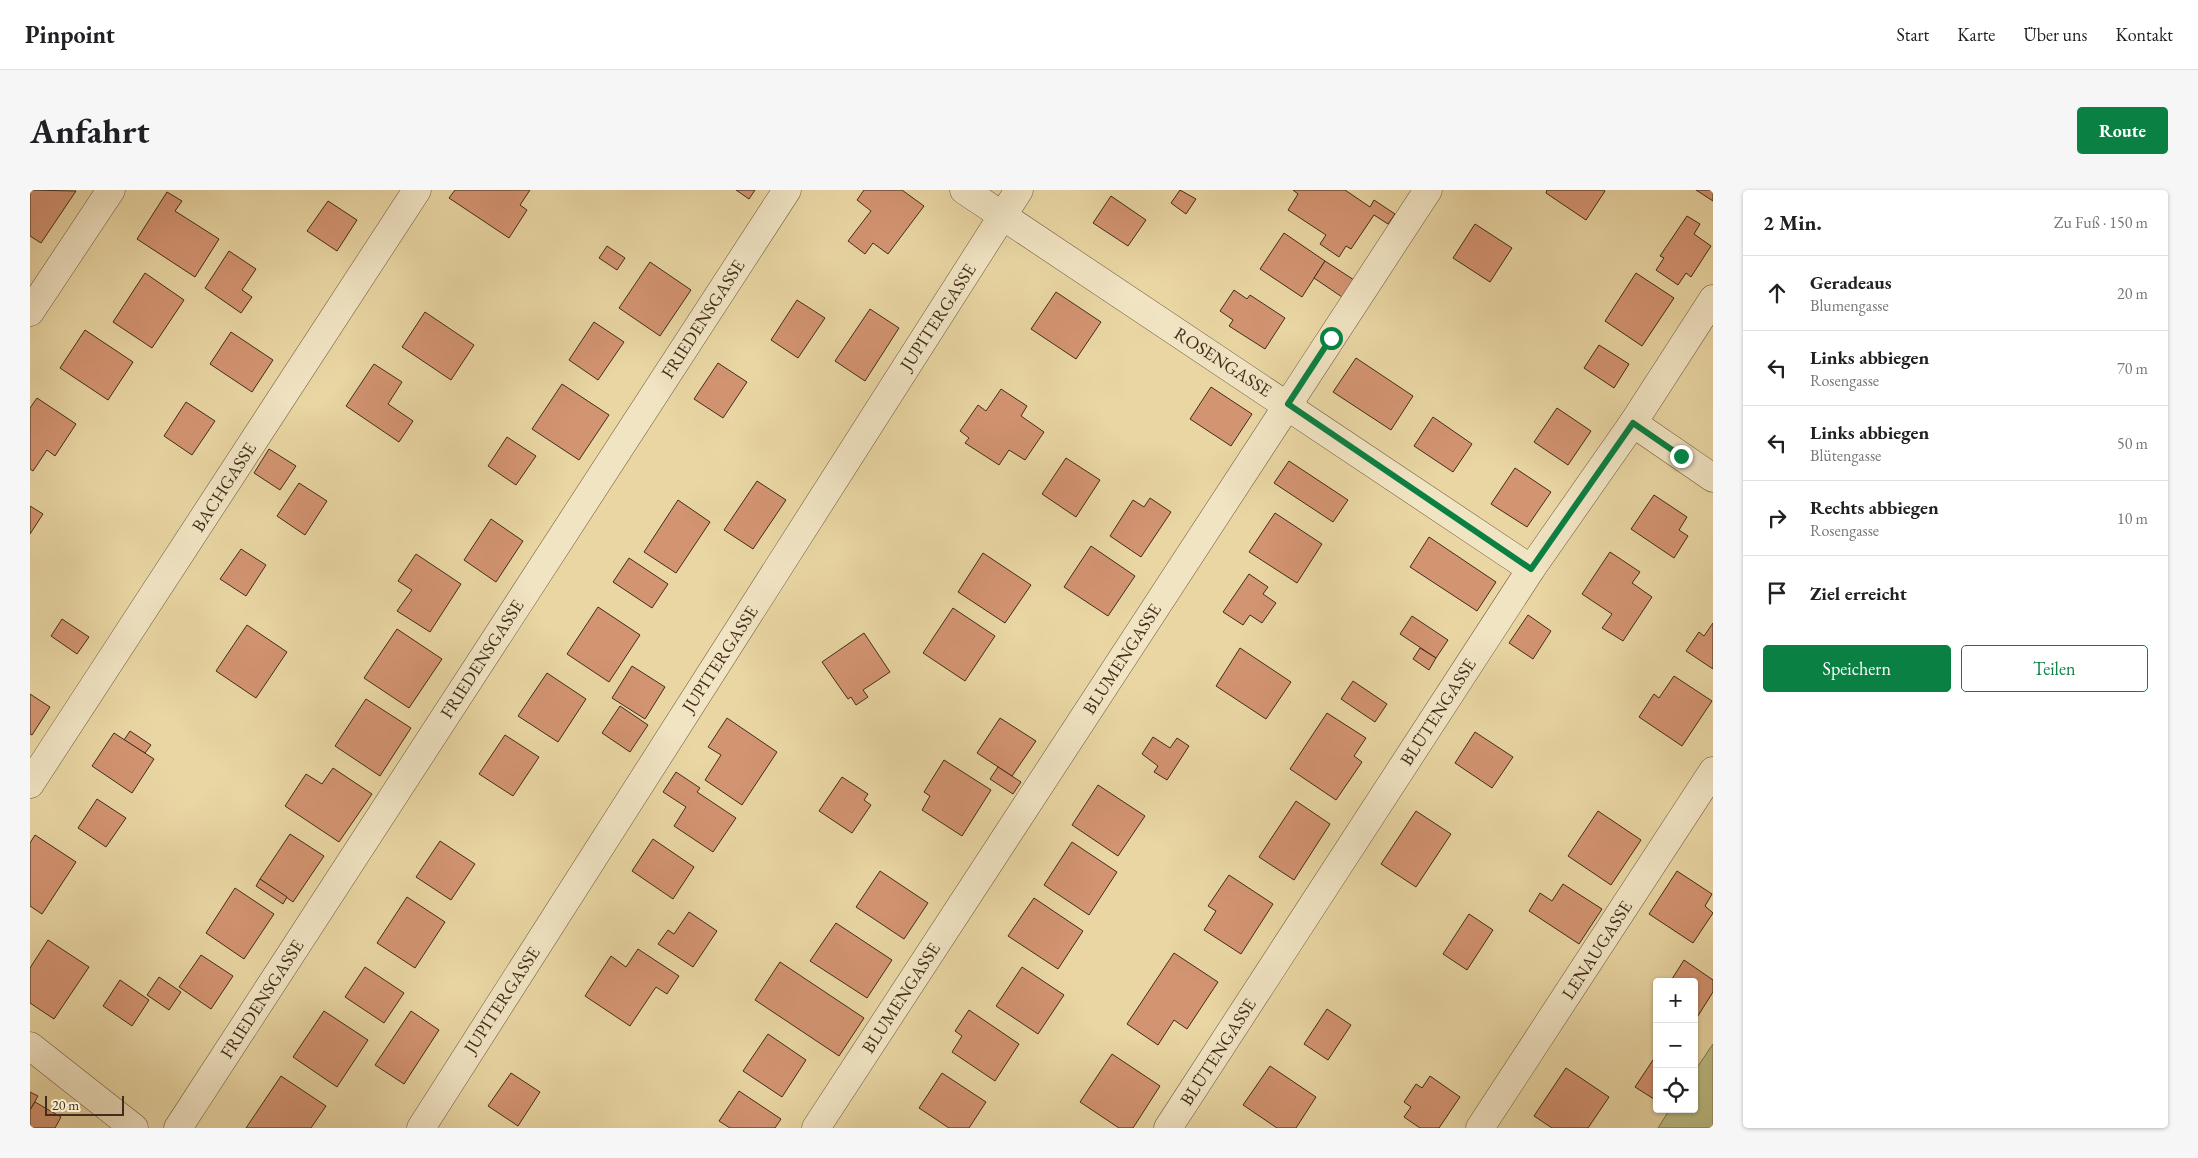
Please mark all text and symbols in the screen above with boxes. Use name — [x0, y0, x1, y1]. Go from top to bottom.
text: Pinpoint — [25, 19, 115, 50]
text: Start — [1896, 23, 1929, 46]
text: Karte — [1957, 23, 1995, 46]
text: Über uns — [2023, 23, 2087, 46]
text: Kontakt — [2115, 23, 2173, 46]
button: Route — [2077, 107, 2168, 154]
text: Anfahrt — [30, 108, 150, 153]
text: 2 Min. — [1763, 209, 1822, 236]
text: Zu Fuß · 150 m — [2054, 212, 2148, 233]
street label: FRIEDENSGASSE — [656, 255, 750, 383]
street label: JUPITERGASSE — [893, 259, 981, 376]
text: Geradeaus — [1810, 270, 1892, 295]
icon: ahead — [1763, 279, 1791, 307]
text: 20 m — [2117, 283, 2148, 304]
text: Blumengasse — [1810, 295, 1889, 316]
street label: ROSENGASSE — [1170, 321, 1276, 402]
route start — [1320, 327, 1343, 350]
text: Links abbiegen — [1810, 345, 1929, 370]
icon: left — [1763, 354, 1791, 382]
text: 70 m — [2117, 358, 2148, 379]
text: Rosengasse — [1810, 370, 1879, 391]
text: Links abbiegen — [1810, 420, 1929, 445]
icon: left — [1763, 429, 1791, 457]
text: 50 m — [2117, 433, 2148, 454]
street label: BACHGASSE — [186, 438, 261, 536]
route end — [1670, 445, 1693, 468]
text: Blütengasse — [1810, 445, 1881, 466]
text: Rechts abbiegen — [1810, 495, 1939, 520]
icon: right — [1763, 504, 1791, 532]
text: 10 m — [2117, 508, 2148, 529]
text: Rosengasse — [1810, 520, 1879, 541]
icon: arrive — [1763, 579, 1791, 607]
text: Ziel erreicht — [1810, 581, 1907, 606]
street label: FRIEDENSGASSE — [435, 595, 529, 723]
street label: BLUMENGASSE — [1077, 599, 1166, 718]
street label: JUPITERGASSE — [675, 601, 763, 718]
button: Speichern — [1763, 645, 1951, 692]
button: Teilen — [1961, 645, 2148, 692]
street label: BLÜTENGASSE — [1394, 654, 1481, 770]
street label: LENAUGASSE — [1556, 896, 1637, 1003]
street label: FRIEDENSGASSE — [215, 935, 309, 1063]
street label: BLUMENGASSE — [856, 938, 945, 1057]
street label: JUPITERGASSE — [457, 942, 545, 1059]
map controls — [1653, 978, 1698, 1113]
button: + — [1653, 978, 1698, 1023]
street label: BLÜTENGASSE — [1174, 994, 1261, 1110]
button: − — [1653, 1023, 1698, 1068]
button: locate — [1653, 1068, 1698, 1113]
scale bar — [45, 1093, 124, 1116]
text: 20 m — [52, 1096, 79, 1114]

